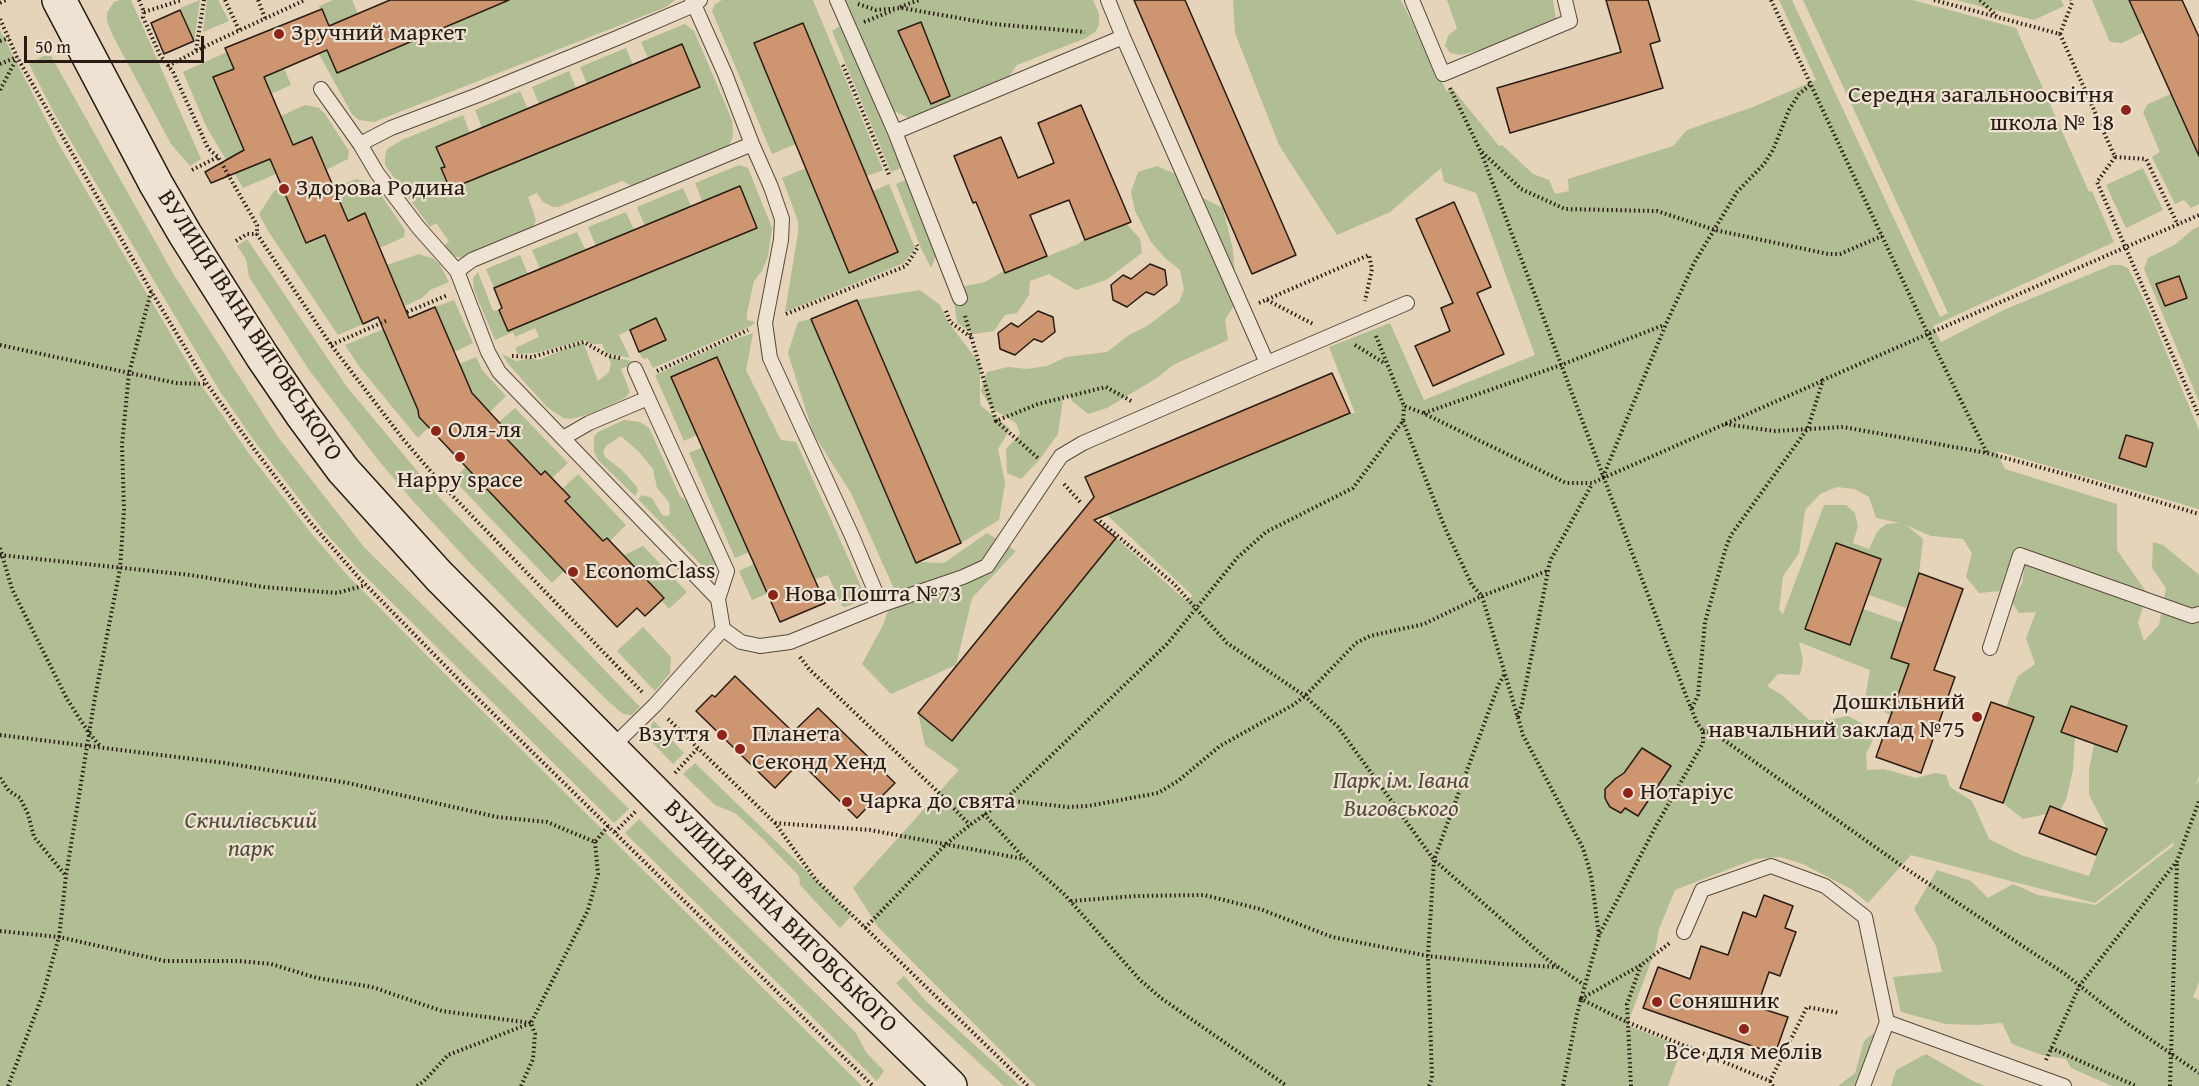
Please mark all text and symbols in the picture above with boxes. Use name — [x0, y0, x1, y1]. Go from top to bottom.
place label: Зручний маркет — [291, 20, 466, 48]
scale bar — [27, 24, 207, 62]
marker: Зручний маркет — [272, 27, 286, 41]
text: 50 m — [35, 33, 71, 60]
place label: Середня загальноосвітня школа № 18 — [1848, 82, 2114, 138]
marker: Середня загальноосвітня школа № 18 — [2119, 103, 2133, 117]
place label: Здорова Родина — [296, 175, 465, 203]
marker: Здорова Родина — [277, 182, 291, 196]
street label: ВУЛИЦЯ ІВАНА ВИГОВСЬКОГО — [151, 185, 347, 467]
place label: Оля-ля — [448, 417, 522, 445]
marker: Оля-ля — [429, 424, 443, 438]
marker: Happy space — [453, 450, 467, 464]
place label: Happy space — [397, 467, 523, 495]
place label: EconomClass — [585, 558, 716, 586]
marker: EconomClass — [566, 565, 580, 579]
place label: Нова Пошта №73 — [785, 581, 962, 609]
marker: Нова Пошта №73 — [766, 588, 780, 602]
place label: Дошкільний навчальний заклад №75 — [1708, 689, 1965, 745]
marker: Дошкільний навчальний заклад №75 — [1970, 710, 1984, 724]
place label: Взуття — [638, 721, 710, 749]
place label: Планета Секонд Хенд — [752, 721, 886, 777]
marker: Взуття — [715, 728, 729, 742]
marker: Планета Секонд Хенд — [733, 742, 747, 756]
park label: Парк ім. Івана Виговського — [1333, 768, 1469, 824]
place label: Нотаріус — [1640, 779, 1734, 807]
marker: Нотаріус — [1621, 786, 1635, 800]
place label: Чарка до свята — [859, 788, 1015, 816]
street label: ВУЛИЦЯ ІВАНА ВИГОВСЬКОГО — [658, 795, 902, 1039]
marker: Чарка до свята — [840, 795, 854, 809]
park label: Скнилівський парк — [185, 808, 317, 864]
place label: Соняшник — [1669, 988, 1779, 1016]
marker: Соняшник — [1650, 995, 1664, 1009]
marker: Все для меблів — [1737, 1022, 1751, 1036]
place label: Все для меблів — [1666, 1039, 1822, 1067]

